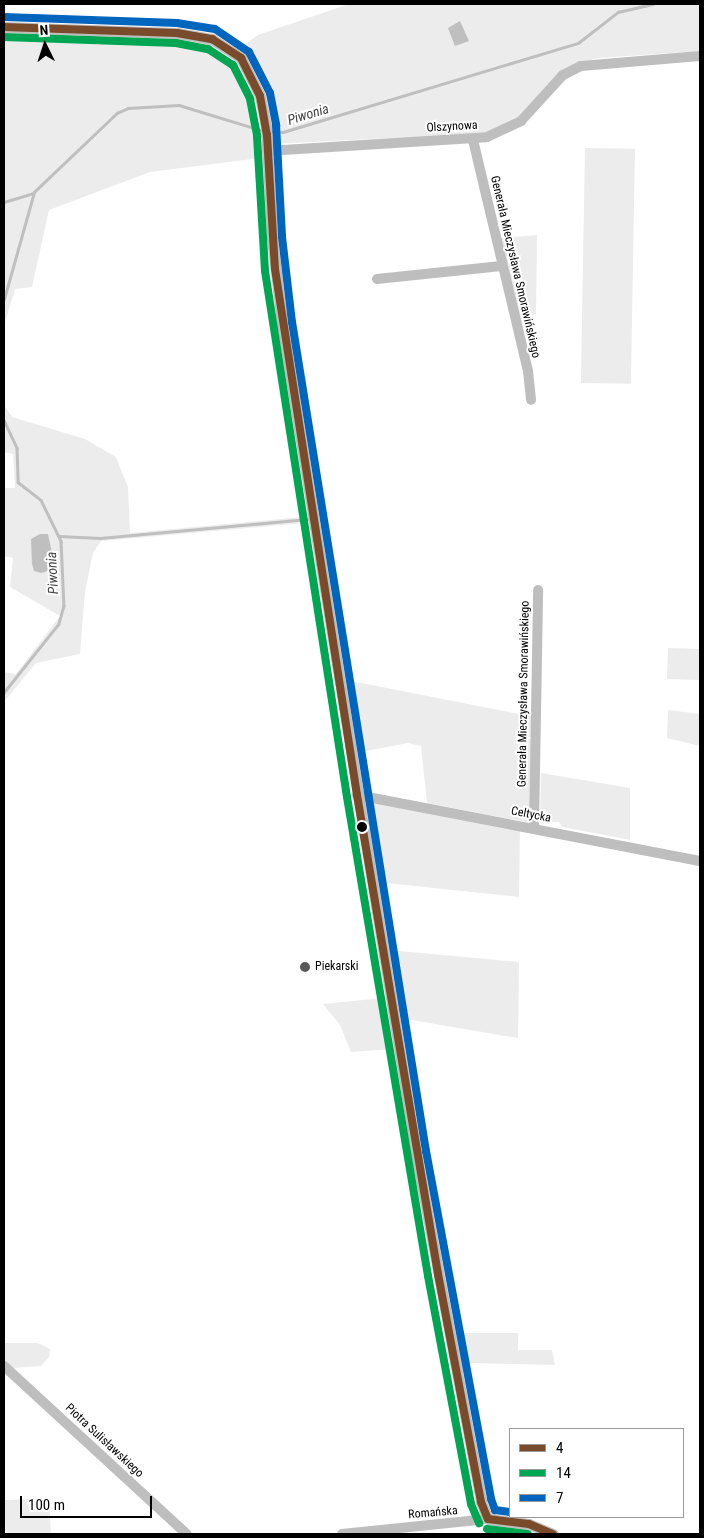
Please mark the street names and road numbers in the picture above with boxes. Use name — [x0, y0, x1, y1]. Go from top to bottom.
street label: Olszynowa — [426, 118, 478, 136]
street label: Generała Mieczysława Smorawińskiego — [487, 174, 543, 360]
street label: Generała Mieczysława Smorawińskiego — [515, 601, 533, 787]
street label: Celtycka — [510, 804, 552, 826]
street label: Piotra Sulisławskiego — [62, 1401, 146, 1481]
street label: Romańska — [408, 1504, 458, 1522]

